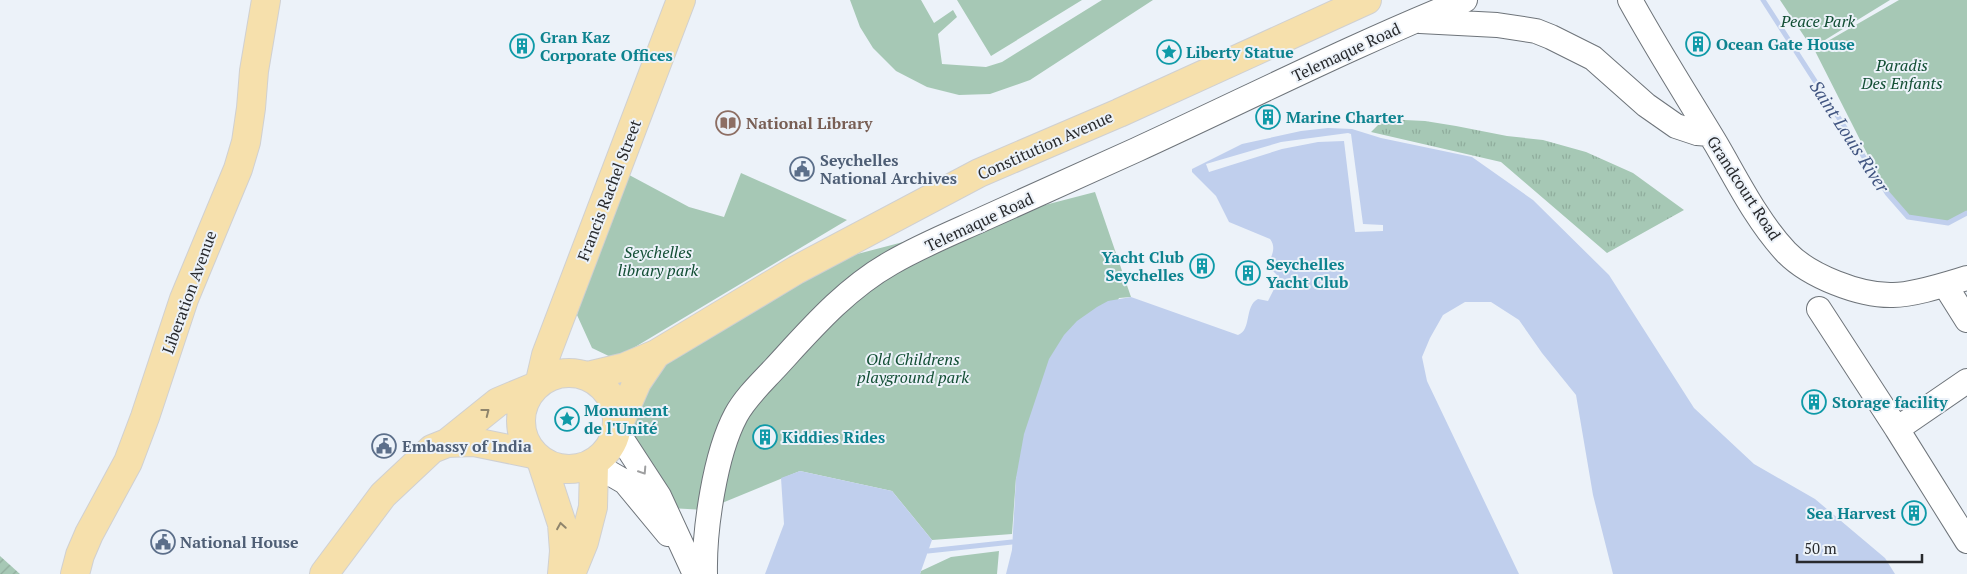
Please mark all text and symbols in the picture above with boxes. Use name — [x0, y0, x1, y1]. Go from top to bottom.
park label: Peace Park — [1780, 10, 1856, 32]
street label: Telemaque Road — [1288, 17, 1404, 87]
place label: Gran Kaz Corporate Offices — [540, 26, 673, 66]
building icon: Ocean Gate House — [1685, 31, 1711, 57]
building icon: Gran Kaz Corporate Offices — [509, 33, 535, 59]
place label: Ocean Gate House — [1716, 33, 1855, 55]
place icon: Liberty Statue — [1156, 39, 1182, 65]
place label: Liberty Statue — [1186, 41, 1294, 63]
park label: Paradis Des Enfants — [1860, 54, 1943, 94]
water label: Saint Louis River — [1805, 75, 1896, 198]
building icon: Marine Charter — [1255, 104, 1281, 130]
street label: Constitution Avenue — [974, 105, 1116, 185]
place label: Marine Charter — [1286, 106, 1404, 128]
library icon: National Library — [715, 110, 741, 136]
place label: National Library — [746, 112, 873, 134]
street label: Francis Rachel Street — [572, 116, 646, 264]
street label: Grandcourt Road — [1702, 131, 1786, 245]
place label: Seychelles National Archives — [820, 149, 957, 189]
public building icon: Seychelles National Archives — [789, 156, 815, 182]
street label: Telemaque Road — [921, 187, 1037, 257]
street label: Liberation Avenue — [156, 227, 222, 357]
park label: Seychelles library park — [618, 241, 699, 281]
place label: Yacht Club Seychelles — [1102, 246, 1184, 286]
building icon: Yacht Club Seychelles — [1189, 253, 1215, 279]
place label: Seychelles Yacht Club — [1266, 253, 1348, 293]
building icon: Seychelles Yacht Club — [1235, 260, 1261, 286]
park label: Old Childrens playground park — [857, 348, 969, 388]
building icon: Storage facility — [1801, 389, 1827, 415]
place label: Storage facility — [1832, 391, 1948, 413]
place label: Monument de l'Unité — [584, 399, 669, 439]
place icon: Monument de l'Unité — [554, 406, 580, 432]
one-way arrow — [480, 410, 489, 418]
building icon: Kiddies Rides — [752, 424, 778, 450]
place label: Kiddies Rides — [782, 426, 885, 448]
public building icon: Embassy of India — [371, 433, 397, 459]
place label: Embassy of India — [402, 435, 532, 457]
one-way arrow — [637, 465, 646, 475]
building icon: Sea Harvest — [1901, 500, 1927, 526]
place label: Sea Harvest — [1806, 502, 1897, 524]
one-way arrow — [557, 521, 567, 530]
public building icon: National House — [150, 529, 176, 555]
place label: National House — [180, 531, 299, 553]
scale bar — [1797, 532, 1922, 564]
text: 50 m — [1804, 538, 1837, 558]

